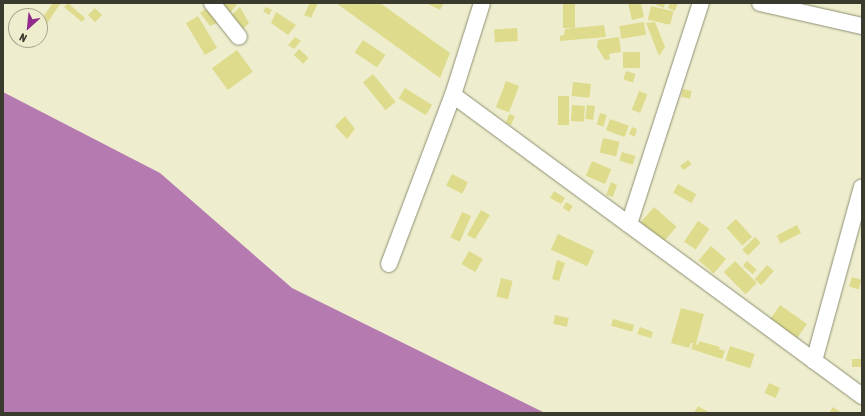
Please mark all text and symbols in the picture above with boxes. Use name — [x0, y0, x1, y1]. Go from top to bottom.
north arrow — [8, 8, 48, 48]
text: N — [17, 31, 29, 45]

